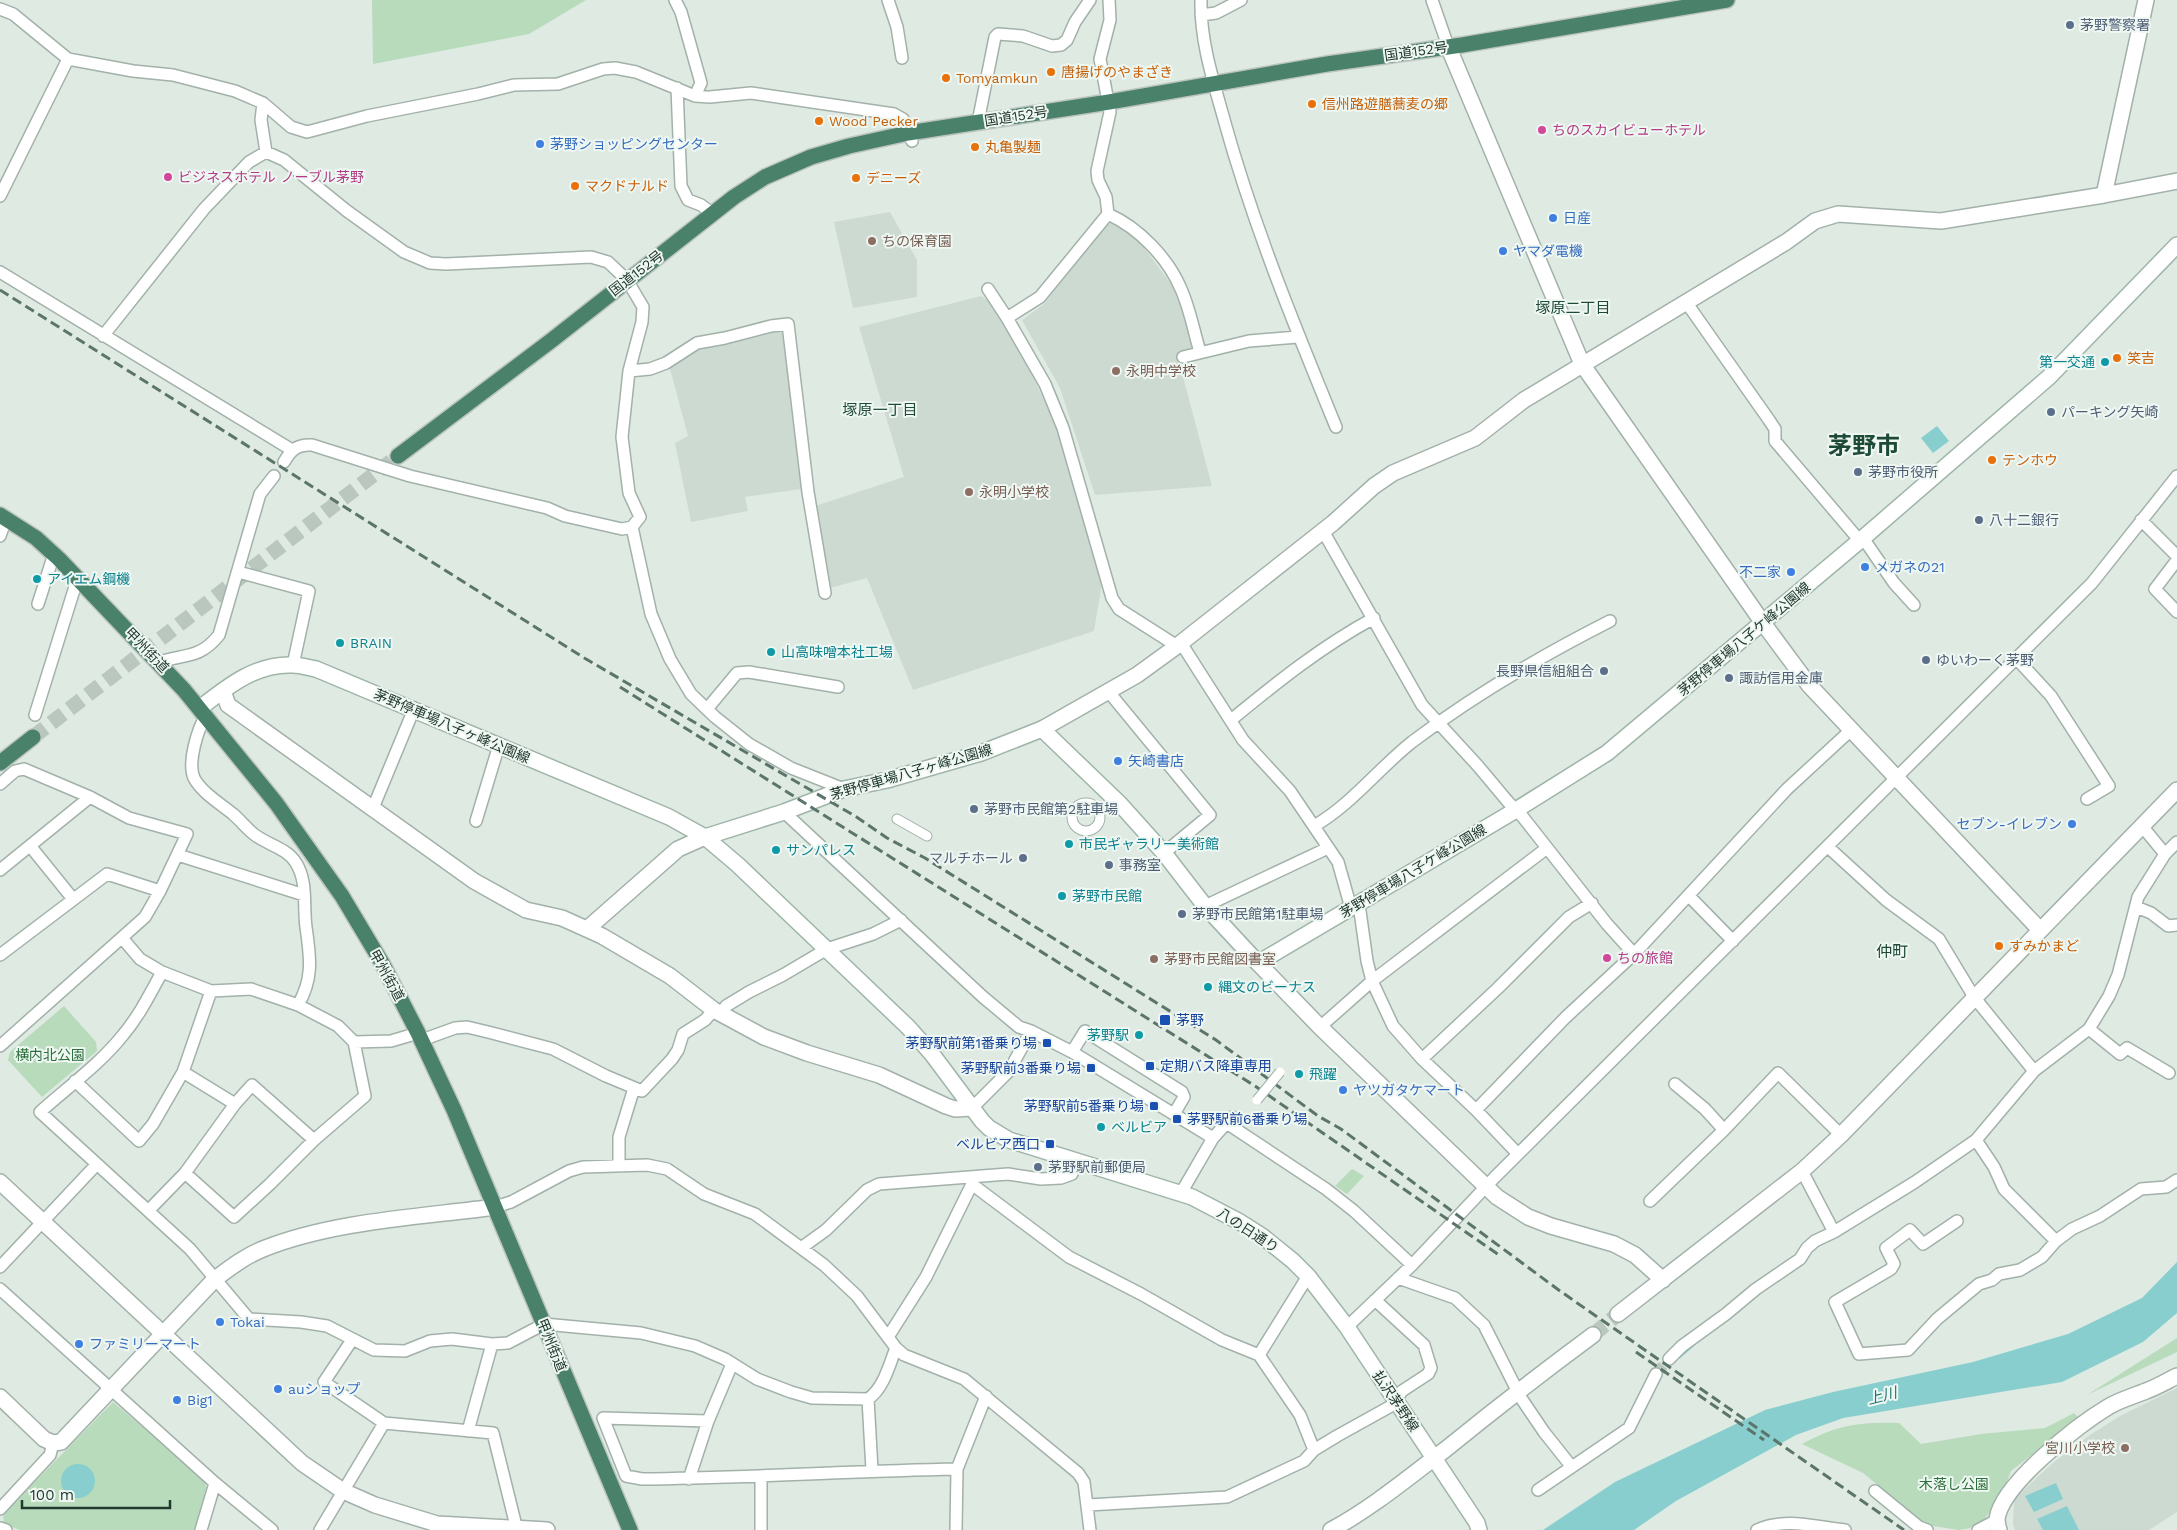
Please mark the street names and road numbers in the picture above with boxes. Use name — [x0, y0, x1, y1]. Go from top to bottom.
street label: 国道152号 — [1383, 39, 1449, 63]
street label: 国道152号 — [983, 103, 1049, 129]
street label: 国道152号 — [606, 247, 666, 299]
street label: 茅野停車場八子ケ峰公園線 — [1675, 579, 1813, 699]
street label: 甲州街道 — [122, 624, 172, 676]
street label: 茅野停車場八子ヶ峰公園線 — [372, 686, 532, 766]
street label: 茅野停車場八子ヶ峰公園線 — [828, 741, 994, 803]
street label: 茅野停車場八子ケ峰公園線 — [1337, 821, 1489, 921]
street label: 甲州街道 — [366, 947, 408, 1003]
street label: 八の日通り — [1214, 1204, 1282, 1256]
street label: 甲州街道 — [534, 1316, 570, 1374]
street label: 払沢茅野線 — [1370, 1368, 1422, 1434]

